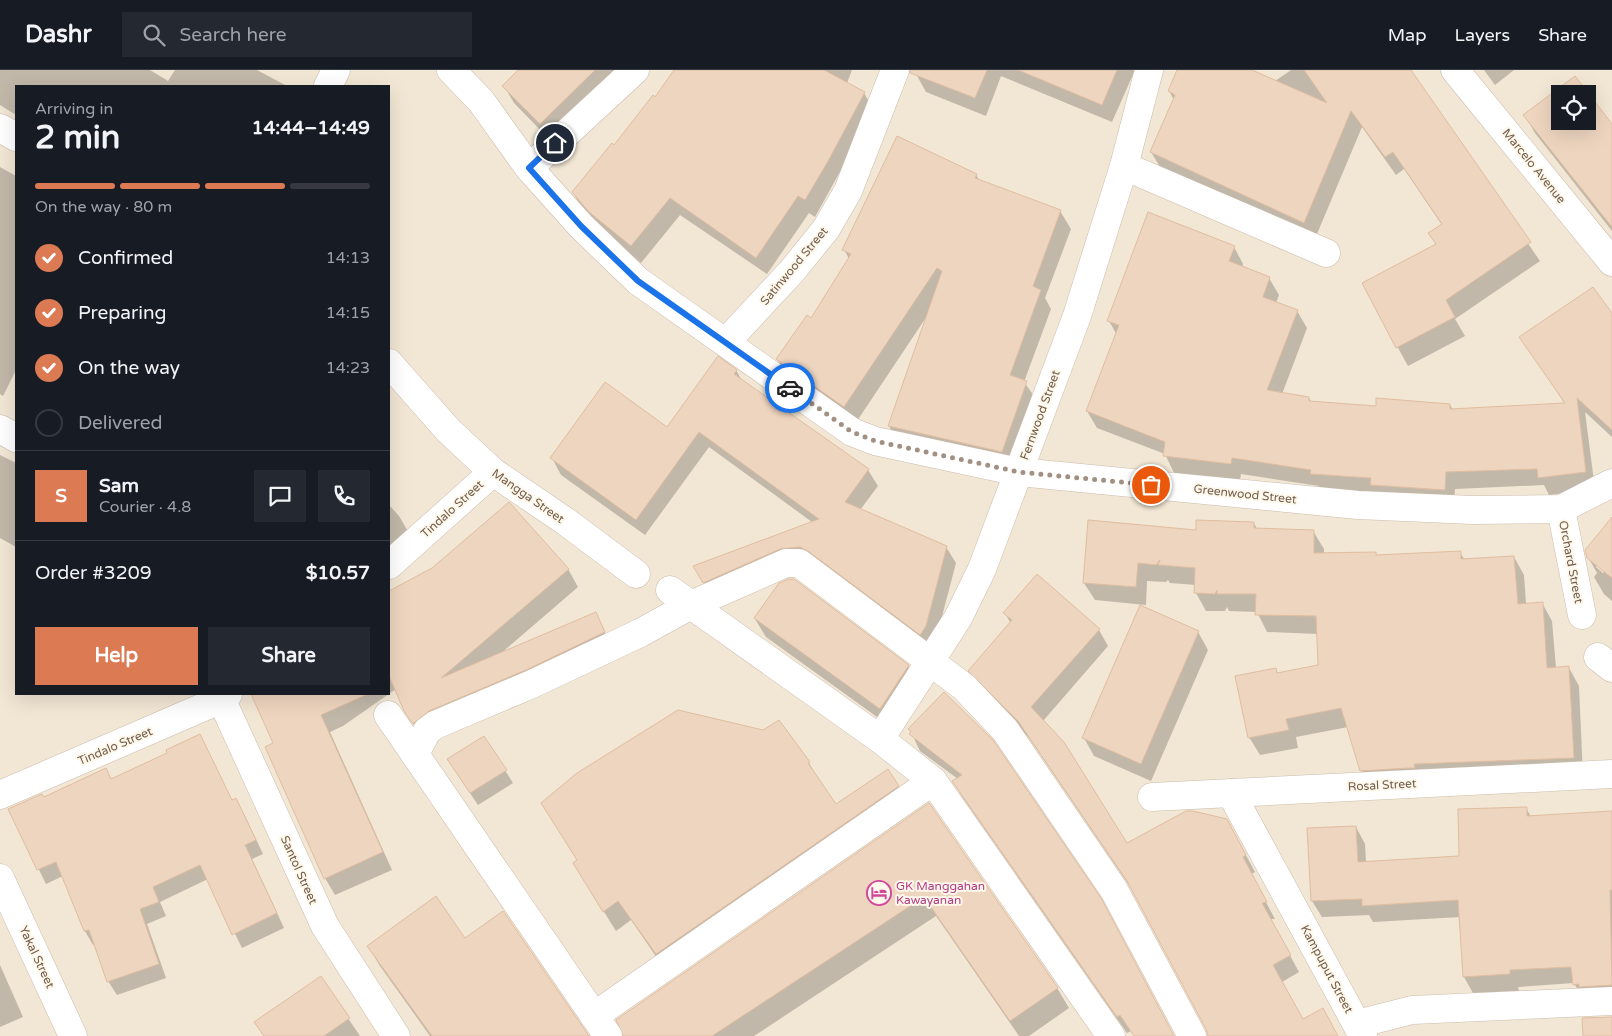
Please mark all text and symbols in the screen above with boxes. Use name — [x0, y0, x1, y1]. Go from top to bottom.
search box — [122, 12, 472, 57]
text: Dashr — [25, 20, 92, 49]
icon: search — [140, 21, 168, 49]
text: Search here — [180, 24, 286, 46]
text: Map — [1388, 24, 1427, 46]
text: Layers — [1455, 24, 1510, 46]
text: Share — [1538, 24, 1587, 46]
map controls — [1551, 85, 1596, 130]
button: locate — [1551, 85, 1596, 130]
text: Arriving in — [35, 99, 113, 119]
text: 14:44–14:49 — [251, 117, 370, 139]
text: 2 min — [35, 119, 120, 157]
pin — [534, 122, 576, 164]
street label: Marcelo Avenue — [1500, 126, 1569, 206]
icon: home — [541, 129, 569, 157]
text: On the way · 80 m — [35, 197, 172, 217]
street label: Satinwood Street — [757, 224, 831, 308]
icon: check — [35, 244, 63, 272]
text: Confirmed — [78, 247, 173, 269]
text: 14:13 — [326, 248, 370, 268]
icon: check — [35, 299, 63, 327]
text: Preparing — [78, 302, 167, 324]
text: 14:15 — [326, 303, 370, 323]
icon: check — [35, 354, 63, 382]
text: On the way — [78, 357, 180, 379]
text: 14:23 — [326, 358, 370, 378]
courier — [765, 363, 815, 413]
street label: Fernwood Street — [1017, 368, 1063, 462]
icon: car — [776, 374, 804, 402]
text: Delivered — [78, 412, 163, 434]
pin — [1130, 464, 1172, 506]
street label: Mangga Street — [489, 466, 567, 526]
button: chat — [254, 470, 306, 522]
button: phone — [318, 470, 370, 522]
icon: bag — [1137, 471, 1165, 499]
text: Sam — [99, 475, 139, 497]
street label: Tindalo Street — [418, 477, 487, 541]
street label: Greenwood Street — [1193, 482, 1297, 506]
text: S — [55, 485, 67, 507]
text: Courier · 4.8 — [99, 497, 191, 517]
street label: Orchard Street — [1556, 519, 1586, 605]
text: Order #3209 — [35, 562, 152, 584]
text: $10.57 — [306, 562, 370, 584]
button: Help — [35, 627, 198, 685]
button: Share — [208, 627, 370, 685]
street label: Tindalo Street — [76, 724, 155, 768]
street label: Rosal Street — [1347, 776, 1417, 794]
street label: Santol Street — [278, 834, 321, 907]
place label: GK Manggahan Kawayanan — [896, 879, 985, 907]
hotel icon: GK Manggahan Kawayanan — [866, 880, 892, 906]
street label: Kampuput Street — [1298, 923, 1356, 1016]
street label: Yakal Street — [16, 924, 58, 991]

